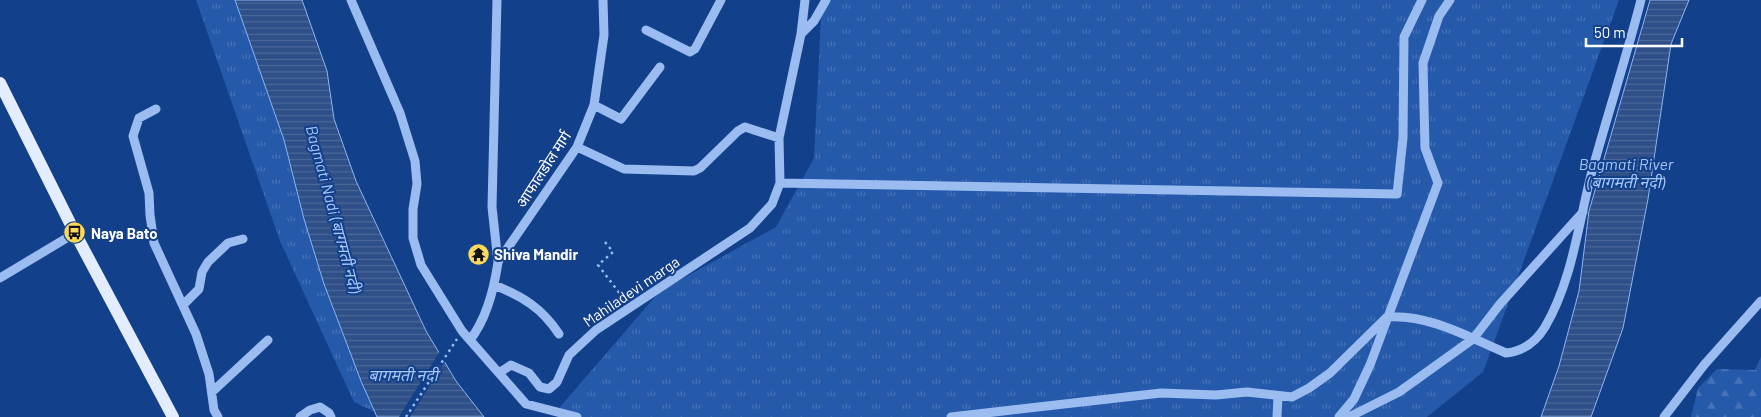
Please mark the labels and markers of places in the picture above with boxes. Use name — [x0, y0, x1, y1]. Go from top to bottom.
bus stop icon: Naya Bato — [63, 221, 87, 245]
place label: Naya Bato — [91, 224, 158, 242]
temple icon: Shiva Mandir — [466, 242, 490, 266]
place label: Shiva Mandir — [494, 245, 578, 263]

